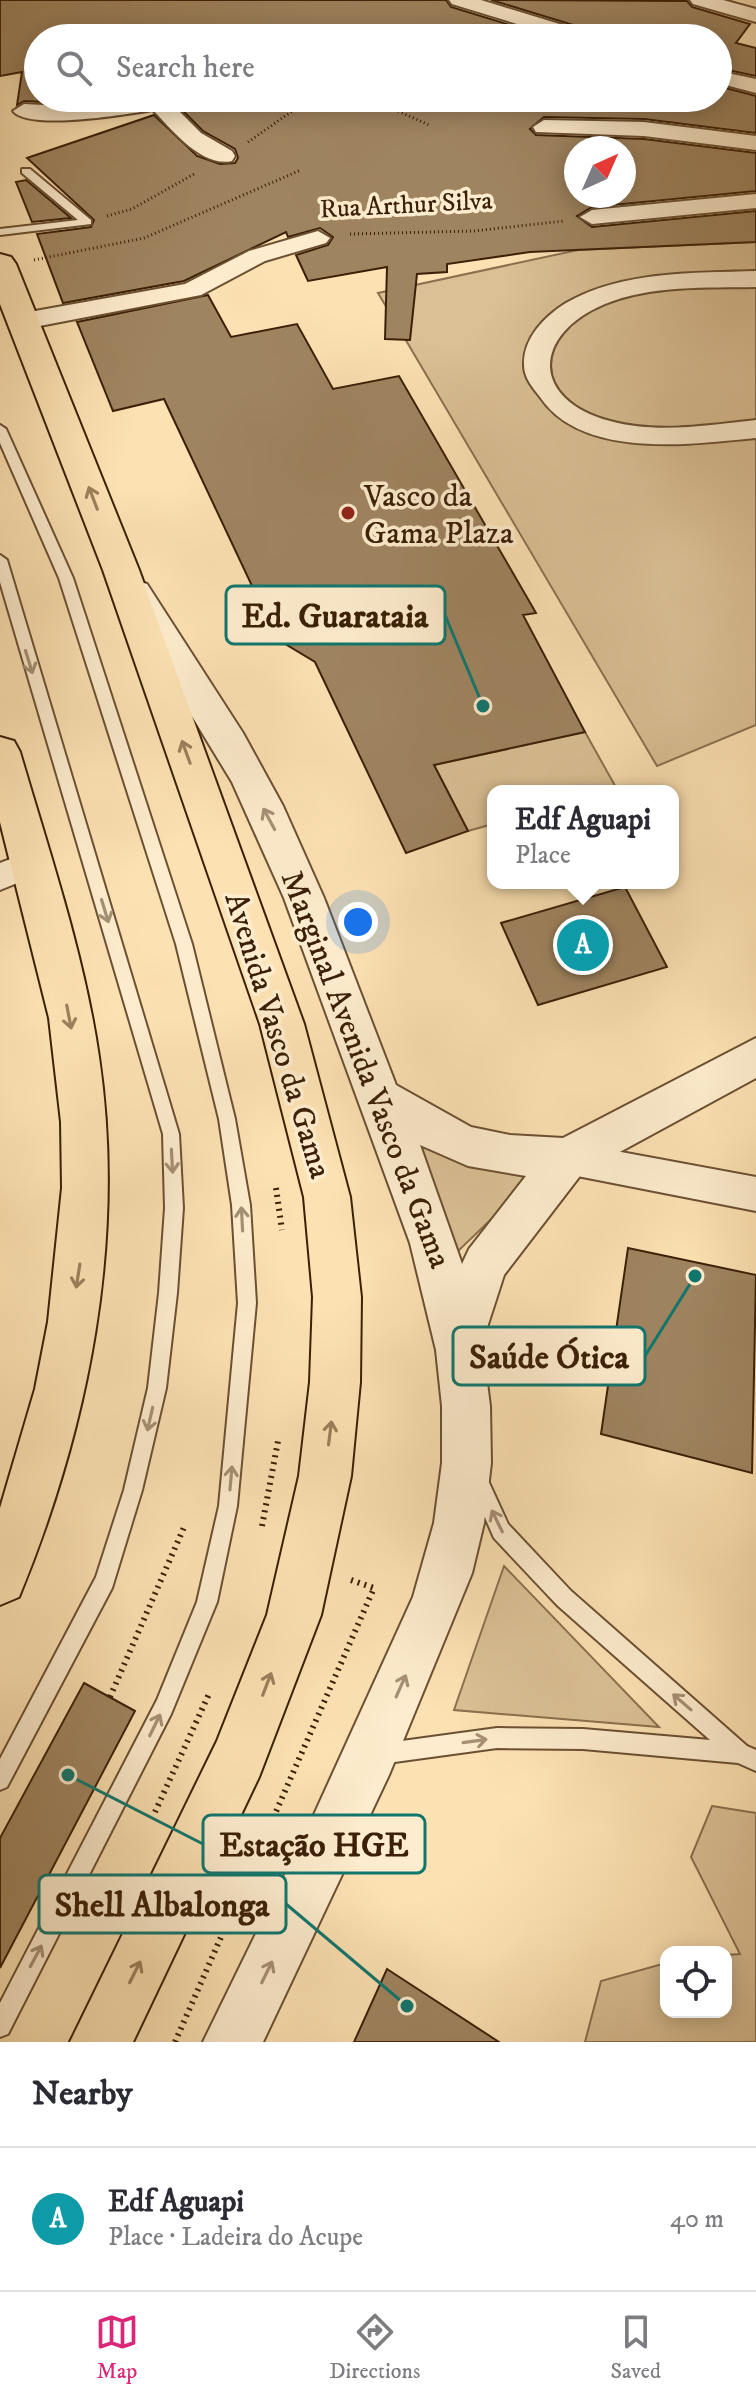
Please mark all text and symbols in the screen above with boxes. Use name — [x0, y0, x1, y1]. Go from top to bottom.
search box — [24, 24, 732, 112]
icon: search — [52, 46, 96, 90]
text: Search here — [116, 50, 255, 87]
north arrow — [564, 136, 636, 208]
street label: Rua Arthur Silva — [319, 185, 493, 226]
place label: Vasco da Gama Plaza — [363, 477, 514, 554]
one-way arrow — [85, 486, 99, 511]
marker: Vasco da Gama Plaza — [339, 504, 357, 522]
callout: Ed. Guarataia — [226, 586, 445, 644]
text: Ed. Guarataia — [242, 596, 429, 638]
one-way arrow — [22, 649, 37, 675]
one-way arrow — [178, 740, 192, 765]
popup — [487, 785, 679, 889]
text: Edf Aguapi — [515, 802, 651, 839]
one-way arrow — [261, 808, 277, 831]
text: Place — [515, 839, 571, 872]
street label: Marginal Avenida Vasco da Gama — [271, 865, 460, 1274]
street label: Avenida Vasco da Gama — [215, 888, 340, 1184]
one-way arrow — [98, 897, 113, 923]
your location — [338, 902, 378, 942]
pin: A — [557, 915, 609, 975]
one-way arrow — [63, 1004, 78, 1029]
one-way arrow — [165, 1147, 180, 1174]
one-way arrow — [234, 1206, 249, 1233]
one-way arrow — [69, 1262, 84, 1288]
callout: Saúde Ótica — [453, 1327, 645, 1385]
text: Saúde Ótica — [469, 1336, 629, 1379]
one-way arrow — [141, 1406, 156, 1432]
one-way arrow — [322, 1420, 337, 1447]
one-way arrow — [223, 1465, 238, 1492]
one-way arrow — [489, 1509, 504, 1533]
one-way arrow — [261, 1672, 275, 1697]
one-way arrow — [394, 1674, 409, 1699]
one-way arrow — [672, 1693, 692, 1711]
one-way arrow — [148, 1714, 163, 1738]
one-way arrow — [462, 1733, 487, 1748]
callout: Estação HGE — [203, 1815, 425, 1873]
text: Estação HGE — [219, 1825, 409, 1867]
callout: Shell Albalonga — [39, 1875, 286, 1933]
text: Shell Albalonga — [55, 1885, 270, 1927]
one-way arrow — [29, 1945, 45, 1969]
map controls — [660, 1946, 732, 2018]
button: locate — [660, 1946, 732, 2018]
one-way arrow — [128, 1961, 144, 1985]
one-way arrow — [260, 1961, 275, 1985]
text: Nearby — [32, 2073, 133, 2115]
text: Edf Aguapi — [108, 2184, 244, 2221]
text: A — [50, 2203, 66, 2236]
text: 40 m — [670, 2203, 724, 2236]
text: Place · Ladeira do Acupe — [108, 2221, 363, 2254]
tab: Map — [95, 2310, 139, 2385]
tab: Directions — [329, 2310, 420, 2385]
tab: Saved — [610, 2310, 661, 2385]

